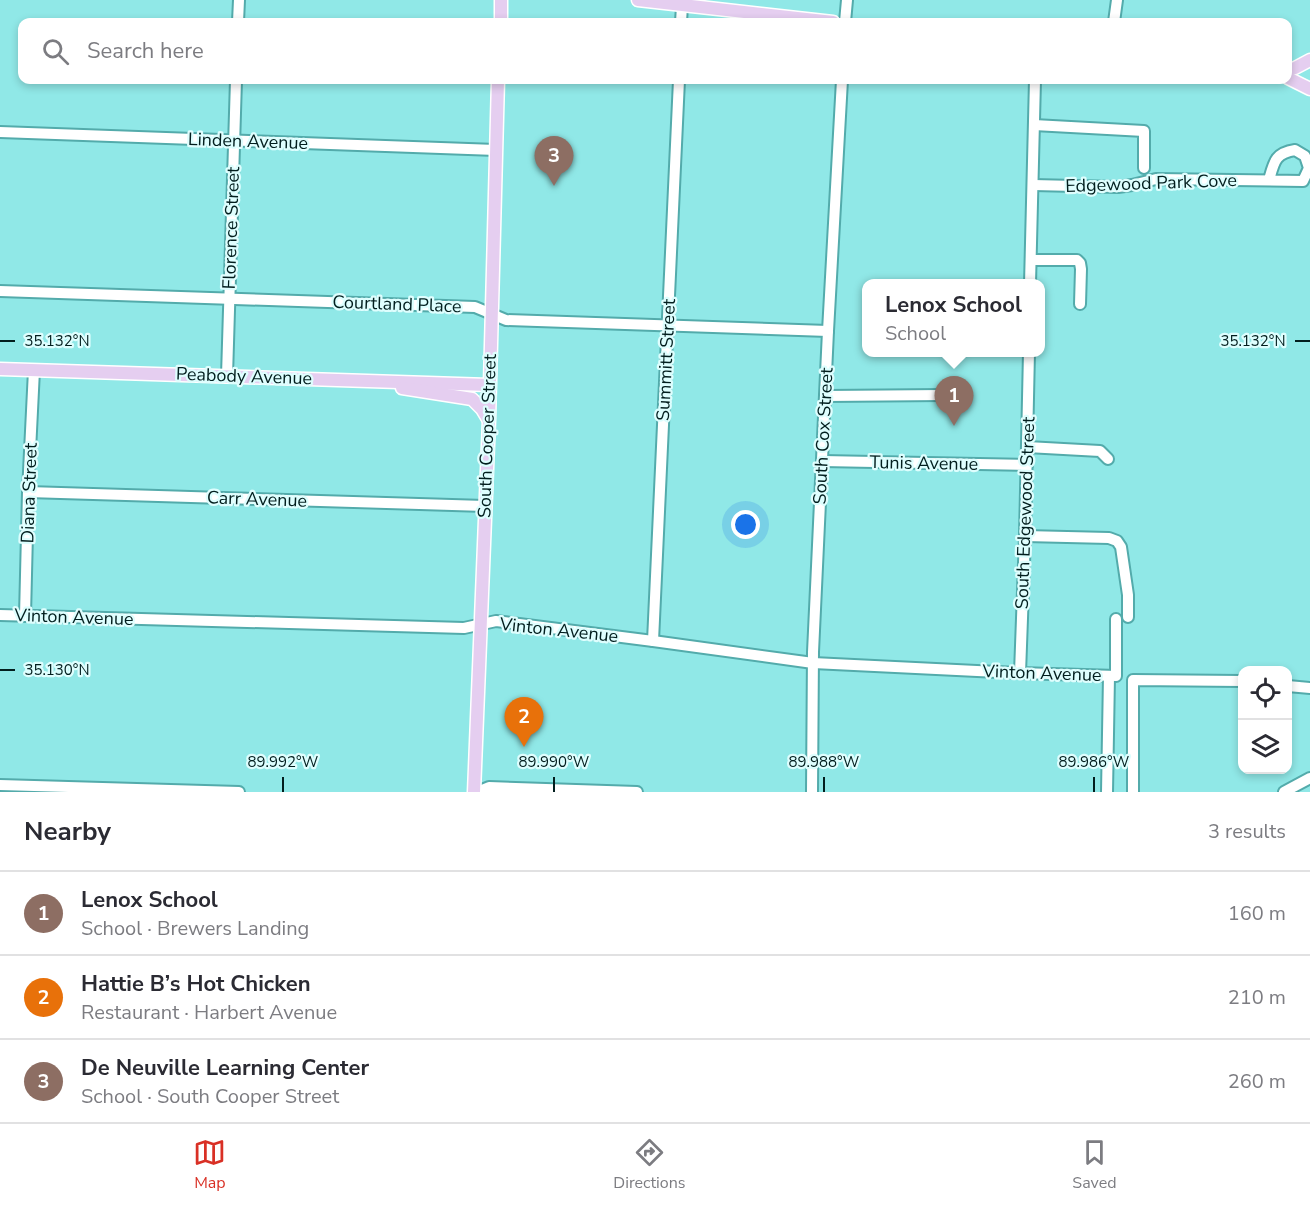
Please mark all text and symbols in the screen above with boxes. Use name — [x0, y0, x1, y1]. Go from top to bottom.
search box — [18, 18, 1292, 84]
icon: search — [39, 35, 72, 68]
text: Search here — [87, 36, 204, 66]
street label: Linden Avenue — [187, 127, 309, 155]
pin: 3 — [534, 136, 574, 186]
street label: Florence Street — [217, 166, 245, 290]
street label: Edgewood Park Cove — [1065, 168, 1237, 198]
popup — [862, 279, 1045, 357]
street label: Courtland Place — [332, 290, 462, 318]
text: Lenox School — [885, 290, 1022, 320]
street label: Summitt Street — [651, 298, 681, 422]
text: School — [885, 320, 946, 347]
text: 35.132°N — [24, 331, 90, 351]
text: 35.132°N — [1220, 331, 1286, 351]
street label: South Cooper Street — [472, 353, 502, 518]
street label: Peabody Avenue — [175, 362, 313, 390]
street label: South Cox Street — [807, 366, 839, 505]
pin: 1 — [934, 376, 974, 426]
street label: South Edgewood Street — [1010, 416, 1040, 610]
street label: Diana Street — [15, 442, 43, 544]
street label: Tunis Avenue — [870, 450, 978, 476]
street label: Carr Avenue — [207, 485, 307, 513]
your location — [731, 510, 760, 539]
street label: Vinton Avenue — [13, 603, 134, 631]
street label: Vinton Avenue — [498, 612, 619, 648]
street label: Vinton Avenue — [981, 659, 1102, 687]
text: 35.130°N — [24, 660, 90, 680]
map controls — [1238, 666, 1292, 774]
button: locate — [1238, 666, 1292, 720]
pin: 2 — [504, 698, 544, 747]
button: layers — [1238, 720, 1292, 774]
text: 89.992°W — [248, 752, 319, 772]
text: 89.990°W — [519, 752, 590, 772]
text: 89.988°W — [789, 752, 860, 772]
text: 89.986°W — [1059, 752, 1130, 772]
text: Nearby — [24, 814, 111, 849]
text: 3 results — [1208, 818, 1286, 845]
text: Lenox School — [81, 885, 218, 915]
text: 1 — [38, 900, 50, 927]
text: 160 m — [1228, 900, 1286, 927]
text: School · Brewers Landing — [81, 915, 309, 942]
text: Hattie B’s Hot Chicken — [81, 969, 311, 999]
text: 2 — [38, 984, 50, 1011]
text: 210 m — [1228, 984, 1286, 1011]
text: Restaurant · Harbert Avenue — [81, 999, 337, 1026]
text: De Neuville Learning Center — [81, 1053, 369, 1083]
text: 3 — [38, 1068, 50, 1095]
text: 260 m — [1228, 1068, 1286, 1095]
text: School · South Cooper Street — [81, 1083, 339, 1110]
tab: Map — [193, 1136, 226, 1194]
tab: Directions — [613, 1136, 685, 1194]
tab: Saved — [1072, 1136, 1117, 1194]

